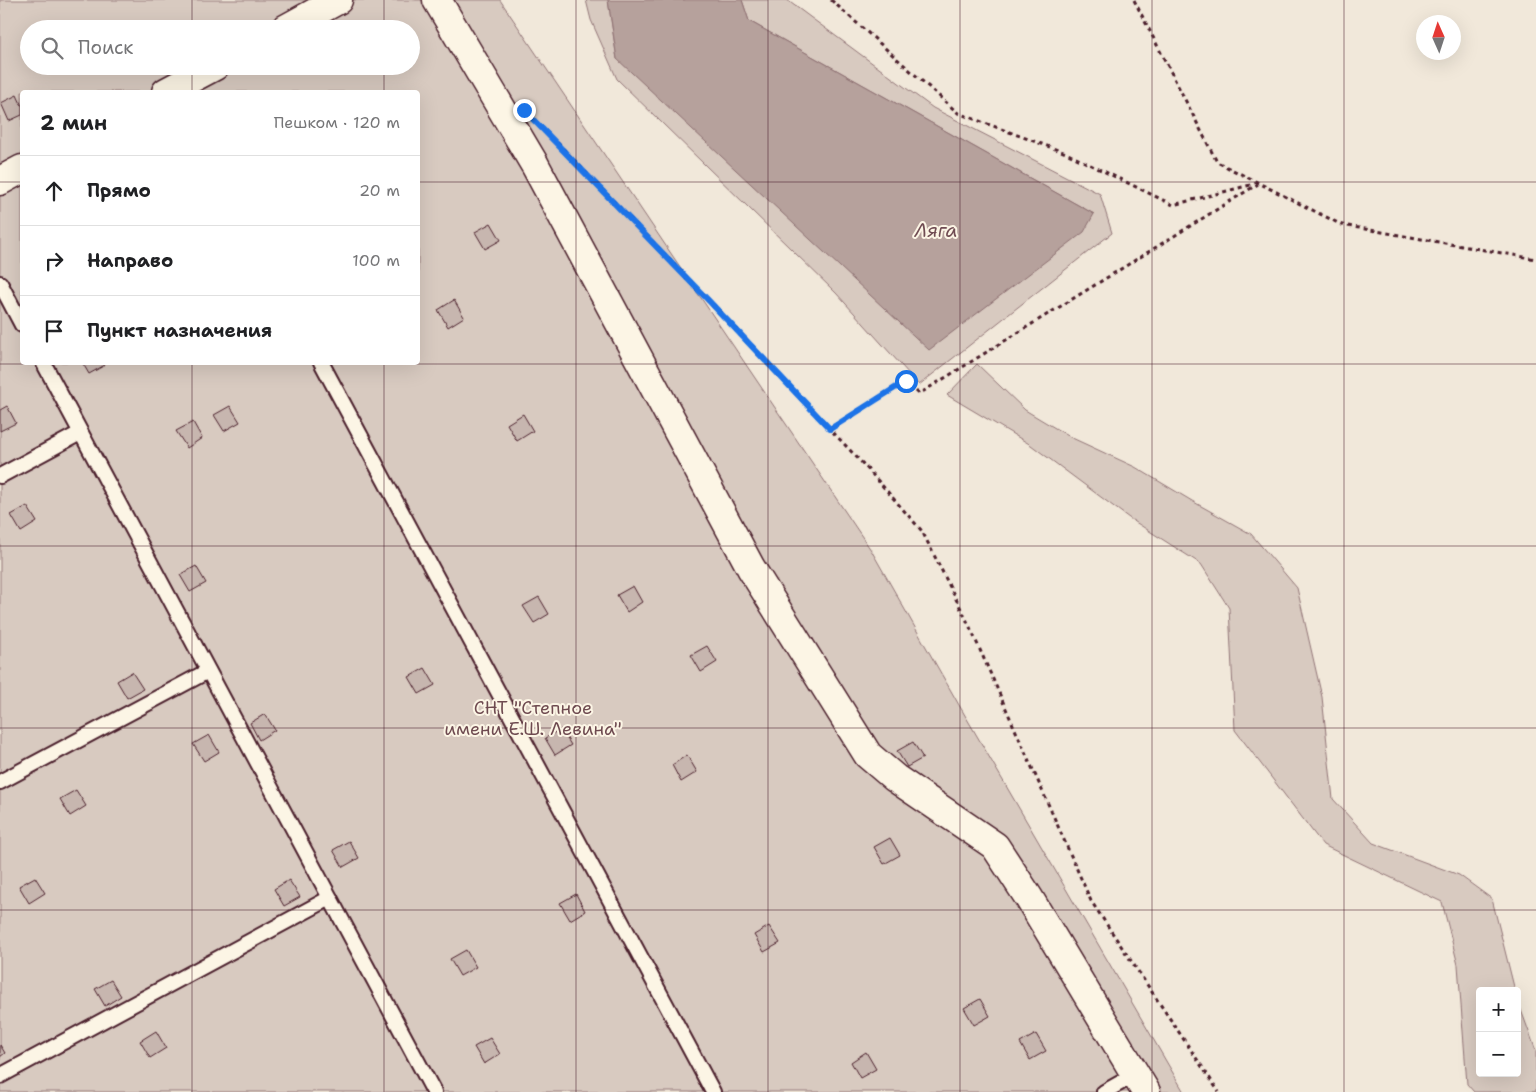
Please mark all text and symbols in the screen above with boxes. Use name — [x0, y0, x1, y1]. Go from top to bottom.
north arrow — [1416, 15, 1461, 60]
search box — [20, 20, 420, 75]
icon: search — [38, 34, 66, 62]
text: Поиск — [78, 35, 133, 60]
route end — [513, 99, 536, 122]
text: 2 мин — [40, 109, 107, 137]
text: Пешком · 120 m — [274, 112, 400, 133]
icon: ahead — [40, 177, 68, 205]
text: Прямо — [87, 178, 151, 203]
text: 20 m — [359, 180, 400, 201]
water label: Ляга — [914, 218, 957, 243]
icon: right — [40, 247, 68, 275]
text: Направо — [87, 248, 173, 273]
text: 100 m — [352, 250, 400, 271]
icon: arrive — [40, 317, 68, 345]
text: Пункт назначения — [87, 318, 272, 343]
route start — [895, 370, 918, 393]
park label: СНТ "Степное имени Е.Ш. Левина" — [444, 696, 622, 741]
map controls — [1476, 987, 1521, 1077]
button: + — [1476, 987, 1521, 1032]
button: − — [1476, 1032, 1521, 1077]

